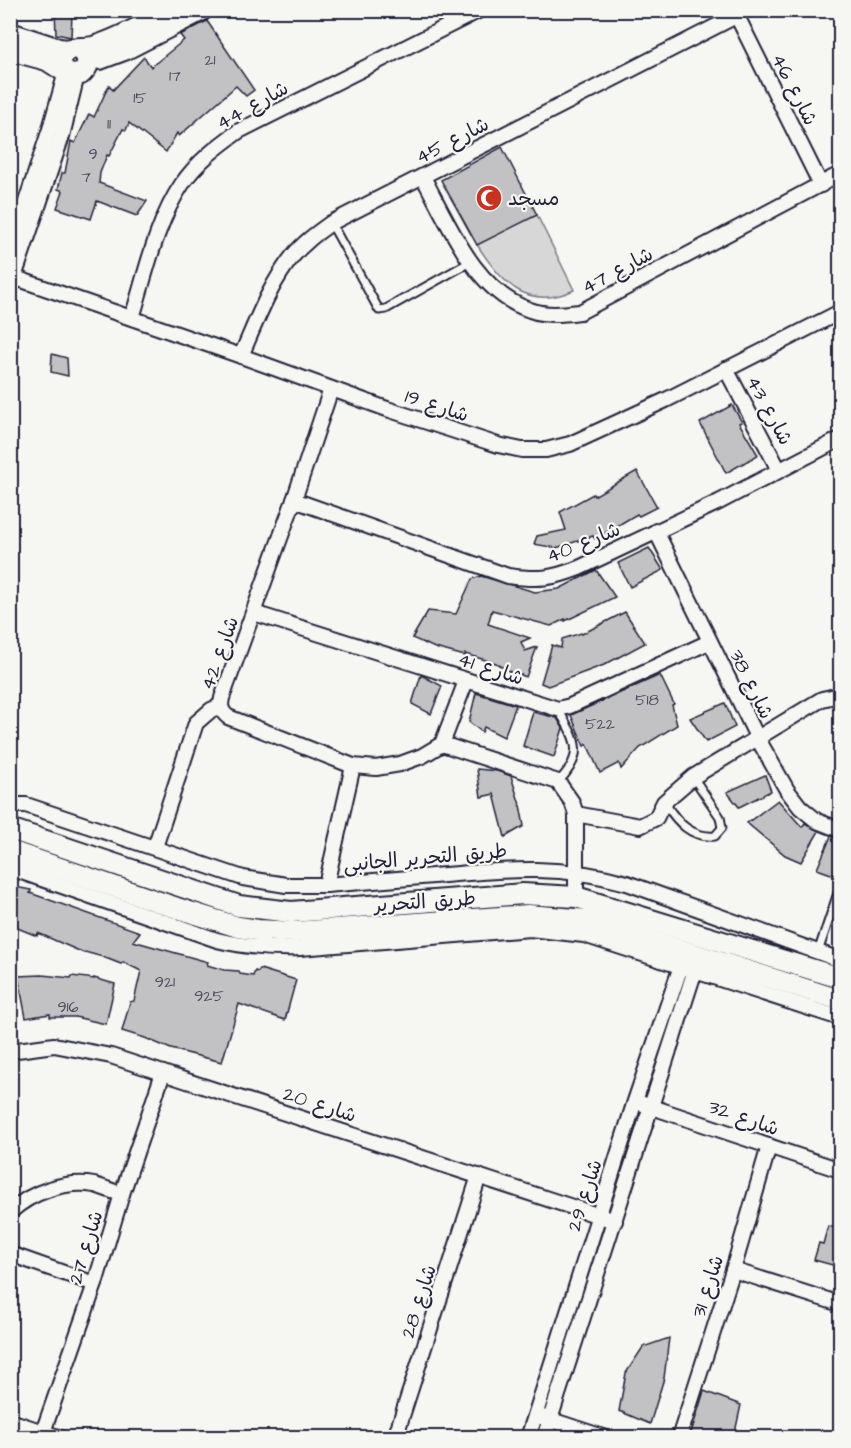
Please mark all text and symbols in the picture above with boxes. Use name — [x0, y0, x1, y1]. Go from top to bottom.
house number: 21 — [204, 49, 216, 71]
street label: شارع 46 — [764, 49, 824, 130]
house number: 17 — [169, 65, 181, 87]
street label: شارع 44 — [211, 75, 294, 137]
house number: 15 — [133, 87, 147, 109]
street label: شارع 45 — [411, 110, 494, 171]
house number: 11 — [107, 113, 111, 135]
house number: 9 — [88, 143, 98, 165]
house number: 7 — [81, 166, 91, 188]
mosque icon: مسجد — [474, 183, 504, 213]
place label: مسجد — [508, 185, 559, 213]
street label: شارع 47 — [577, 240, 658, 301]
street label: شارع 43 — [739, 371, 799, 450]
street label: شارع 19 — [401, 383, 472, 429]
street label: شارع 40 — [542, 515, 625, 570]
street label: شارع 42 — [194, 613, 246, 694]
street label: شارع 41 — [454, 645, 527, 693]
street label: شارع 38 — [722, 645, 780, 724]
house number: 518 — [635, 689, 659, 711]
house number: 522 — [585, 713, 615, 735]
street label: طريق التحرير الجانبى — [342, 837, 508, 879]
street label: طريق التحرير — [371, 884, 477, 920]
house number: 921 — [155, 971, 175, 993]
house number: 925 — [194, 985, 224, 1007]
house number: 916 — [57, 996, 79, 1018]
street label: شارع 20 — [280, 1080, 360, 1130]
street label: شارع 32 — [705, 1093, 783, 1143]
street label: شارع 29 — [560, 1156, 610, 1235]
street label: شارع 27 — [62, 1207, 110, 1287]
street label: شارع 31 — [685, 1252, 731, 1321]
street label: شارع 28 — [394, 1261, 444, 1342]

